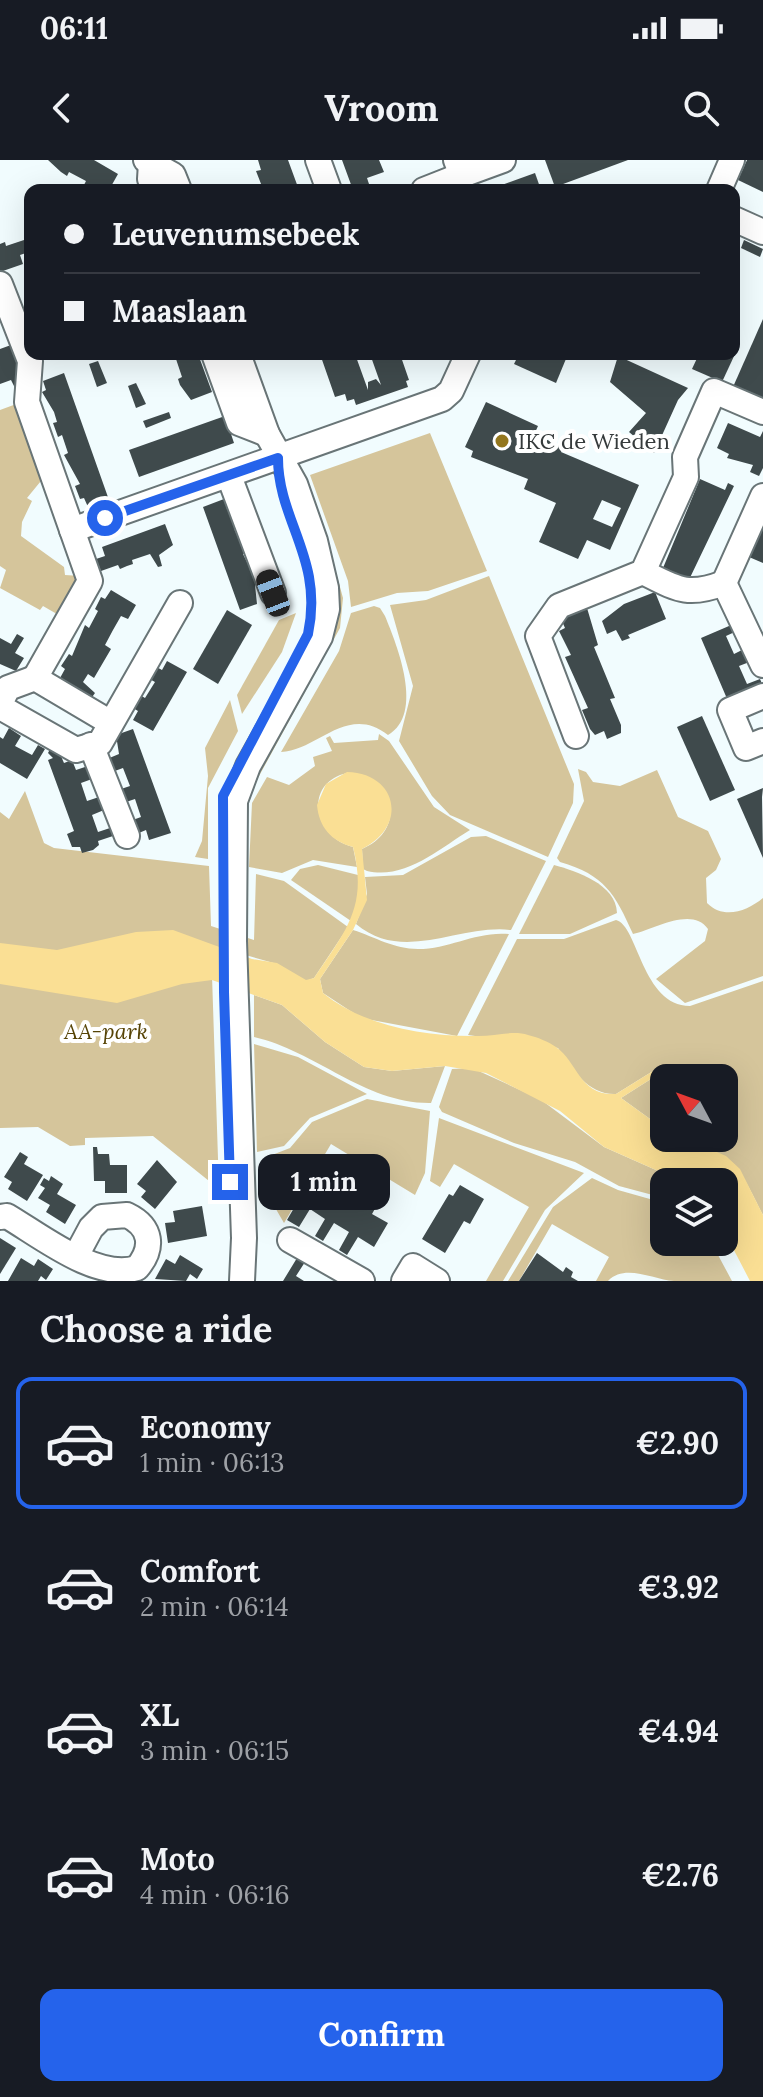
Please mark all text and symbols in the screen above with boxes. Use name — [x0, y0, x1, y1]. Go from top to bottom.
text: 06:11 — [40, 9, 108, 47]
text: Vroom — [324, 85, 439, 131]
icon: back — [40, 86, 84, 130]
icon: search — [679, 86, 723, 130]
text: Leuvenumsebeek — [112, 215, 360, 253]
text: Maaslaan — [112, 292, 247, 330]
place label: IKC de Wieden — [518, 427, 670, 455]
marker: IKC de Wieden — [493, 432, 511, 450]
route start — [87, 500, 123, 536]
car — [253, 566, 293, 620]
park label: AA-park — [63, 1017, 148, 1045]
north arrow — [650, 1064, 738, 1152]
map controls — [650, 1064, 738, 1256]
callout: 1 min — [258, 1154, 390, 1210]
route end — [212, 1164, 248, 1200]
text: 1 min — [291, 1165, 357, 1198]
button: layers — [650, 1168, 738, 1256]
text: Choose a ride — [40, 1306, 272, 1352]
icon: car — [44, 1407, 116, 1479]
text: Economy — [140, 1408, 271, 1446]
text: €2.90 — [635, 1424, 719, 1462]
text: 1 min · 06:13 — [140, 1446, 284, 1479]
icon: car — [44, 1551, 116, 1623]
text: Comfort — [140, 1552, 260, 1590]
text: €3.92 — [638, 1568, 719, 1606]
text: 2 min · 06:14 — [140, 1590, 289, 1623]
icon: car — [44, 1695, 116, 1767]
text: XL — [140, 1696, 179, 1734]
text: €4.94 — [638, 1712, 719, 1750]
text: 3 min · 06:15 — [140, 1734, 289, 1767]
icon: car — [44, 1839, 116, 1911]
text: Moto — [140, 1840, 215, 1878]
text: €2.76 — [641, 1856, 719, 1894]
text: 4 min · 06:16 — [140, 1878, 290, 1911]
button: Confirm — [40, 1989, 723, 2081]

